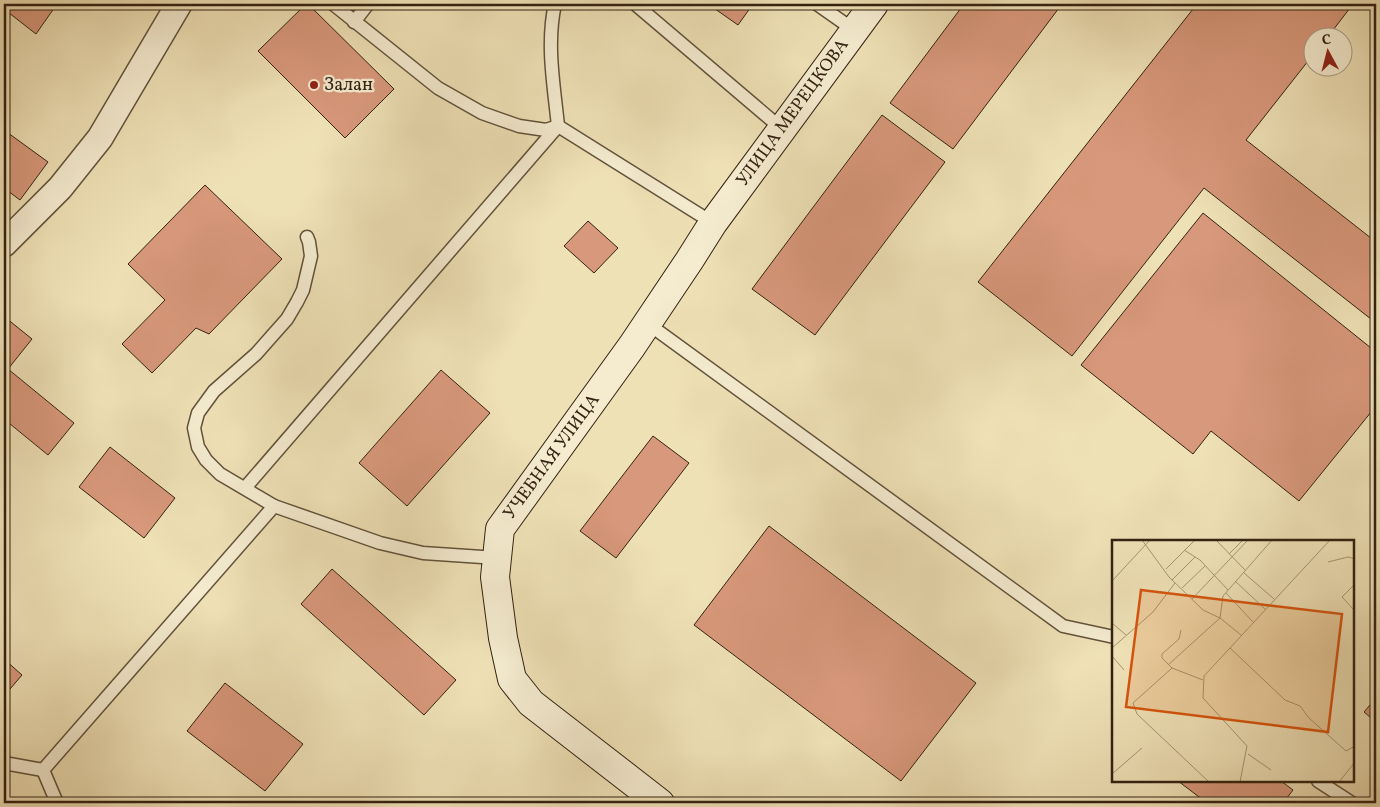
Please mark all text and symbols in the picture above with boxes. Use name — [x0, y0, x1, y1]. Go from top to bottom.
north arrow — [1302, 28, 1352, 78]
text: С — [1321, 31, 1332, 51]
street label: УЛИЦА МЕРЕЦКОВА — [731, 34, 855, 192]
place label: Залан — [324, 73, 373, 98]
marker: Залан — [308, 79, 320, 91]
street label: УЧЕБНАЯ УЛИЦА — [498, 389, 606, 525]
inset map — [1112, 540, 1355, 782]

